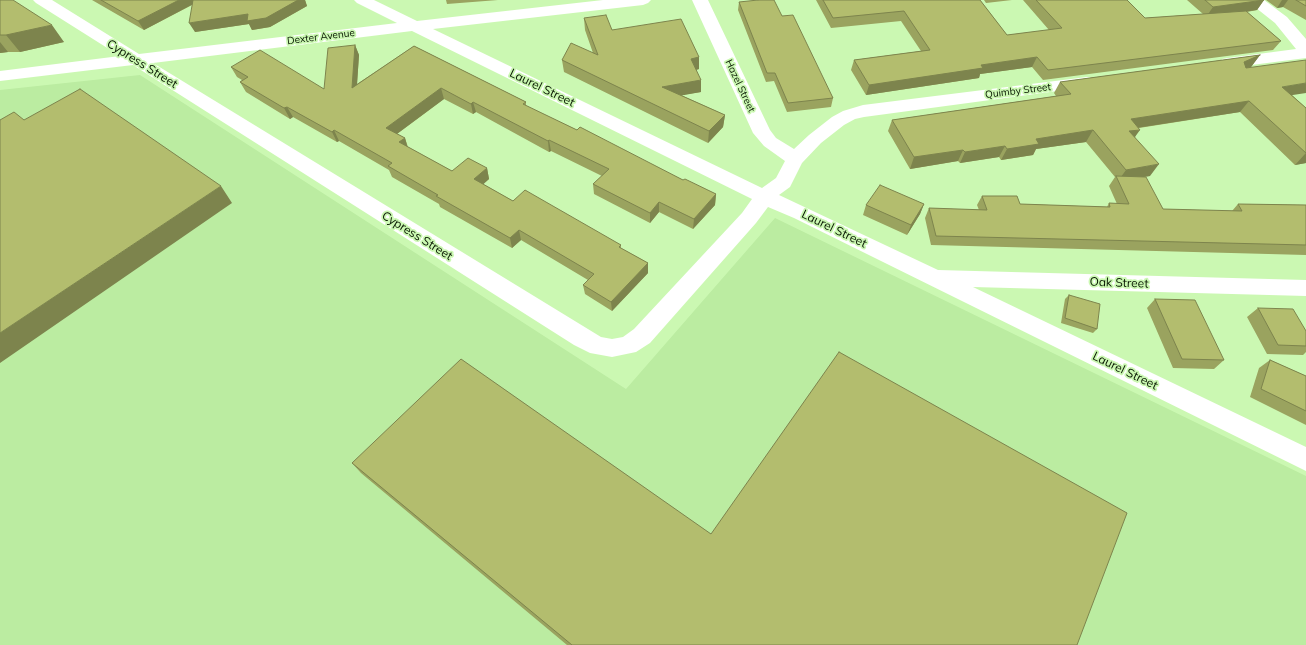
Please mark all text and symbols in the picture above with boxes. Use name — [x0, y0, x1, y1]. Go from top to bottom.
street label: Dexter Avenue — [286, 27, 356, 47]
street label: Cypress Street — [104, 37, 180, 91]
street label: Hazel Street — [723, 58, 757, 114]
street label: Laurel Street — [507, 66, 577, 110]
street label: Quimby Street — [984, 81, 1052, 101]
street label: Laurel Street — [799, 207, 869, 251]
street label: Cypress Street — [379, 209, 455, 263]
street label: Oak Street — [1089, 275, 1149, 291]
street label: Laurel Street — [1090, 349, 1160, 393]

